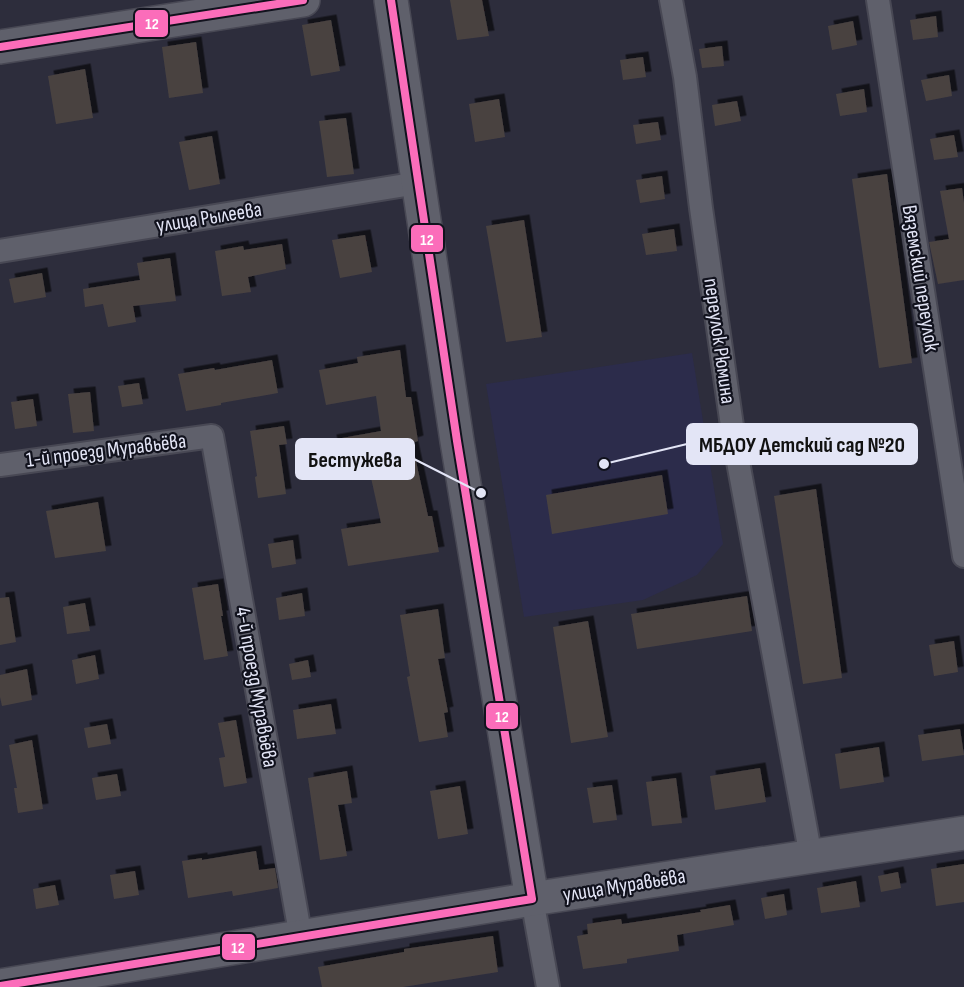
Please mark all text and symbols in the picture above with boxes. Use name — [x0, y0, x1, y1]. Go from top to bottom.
line badge: 12 — [134, 9, 169, 38]
text: 12 — [145, 15, 159, 34]
street label: улица Рылеева — [155, 197, 264, 238]
street label: Вяземский переулок — [897, 203, 944, 353]
line badge: 12 — [410, 224, 444, 253]
text: 12 — [420, 231, 434, 250]
street label: переулок Рюмина — [698, 277, 741, 405]
callout: МБДОУ Детский сад №20 — [687, 424, 917, 464]
street label: 1-й проезд Муравьёва — [25, 428, 187, 473]
text: МБДОУ Детский сад №20 — [699, 432, 905, 459]
callout: Бестужева — [296, 439, 414, 479]
text: Бестужева — [308, 447, 402, 474]
street label: 4-й проезд Муравьёва — [230, 605, 283, 769]
line badge: 12 — [485, 702, 519, 730]
text: 12 — [495, 708, 509, 727]
street label: улица Муравьёва — [561, 863, 687, 908]
line badge: 12 — [221, 933, 256, 961]
text: 12 — [231, 939, 245, 958]

